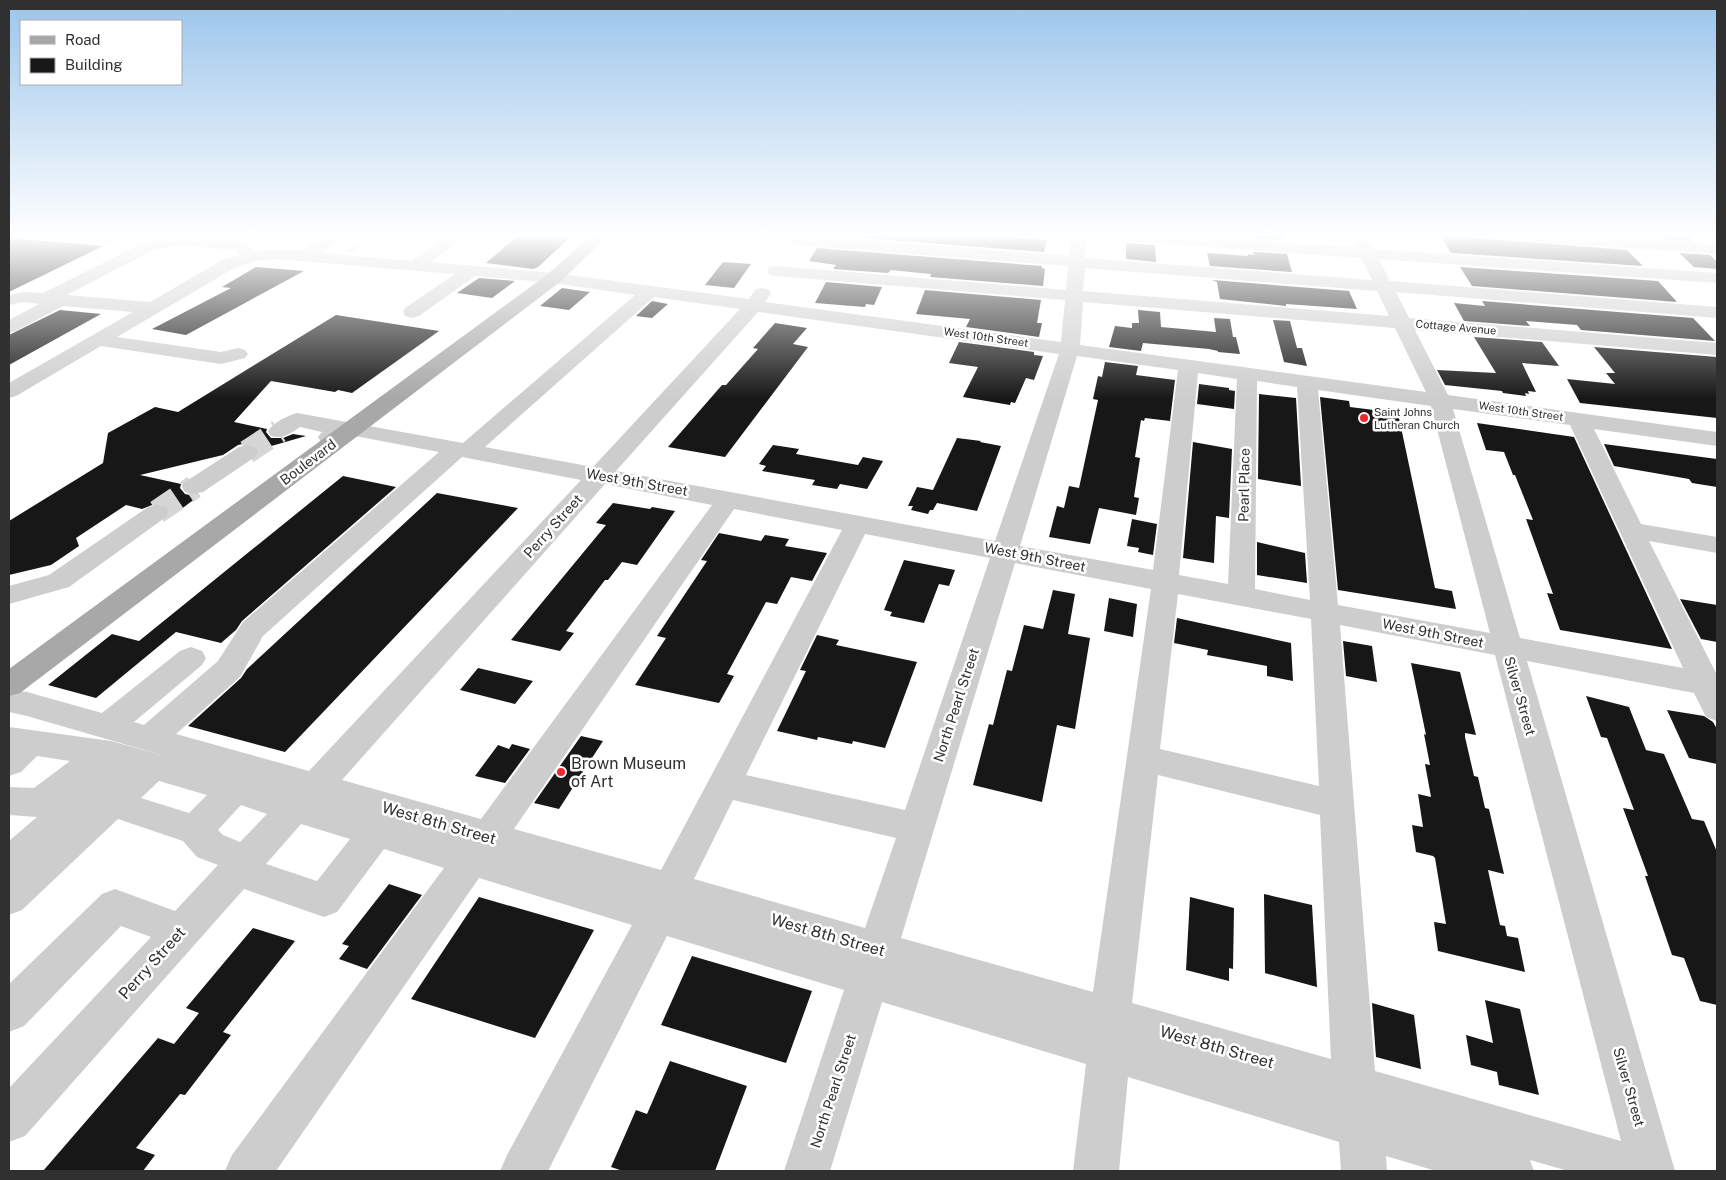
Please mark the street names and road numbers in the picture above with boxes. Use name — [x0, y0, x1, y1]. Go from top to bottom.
street label: Cottage Avenue — [1415, 317, 1497, 337]
street label: West 10th Street — [943, 325, 1029, 349]
street label: West 10th Street — [1478, 399, 1564, 423]
street label: Boulevard — [277, 436, 339, 488]
street label: Pearl Place — [1235, 448, 1253, 522]
street label: West 9th Street — [585, 465, 689, 499]
street label: Perry Street — [520, 491, 586, 561]
street label: West 9th Street — [983, 539, 1087, 575]
street label: West 9th Street — [1381, 615, 1485, 651]
street label: North Pearl Street — [930, 646, 982, 764]
street label: Silver Street — [1501, 655, 1539, 737]
street label: West 8th Street — [380, 798, 498, 848]
street label: West 8th Street — [769, 910, 887, 960]
street label: Perry Street — [115, 923, 189, 1003]
street label: West 8th Street — [1158, 1022, 1276, 1072]
street label: North Pearl Street — [807, 1032, 859, 1150]
street label: Silver Street — [1610, 1046, 1648, 1128]

